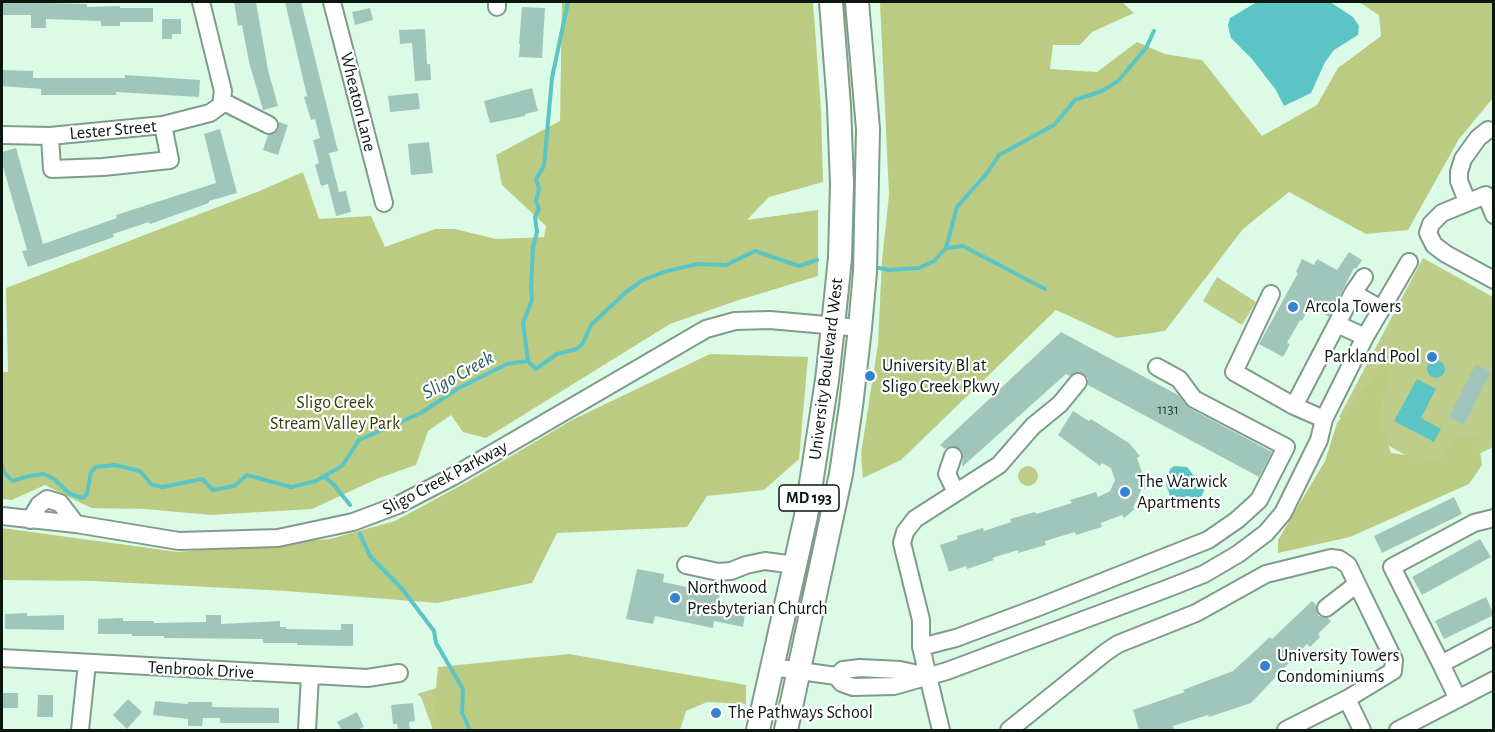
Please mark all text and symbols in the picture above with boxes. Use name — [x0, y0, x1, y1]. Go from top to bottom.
street label: Wheaton Lane — [335, 50, 381, 154]
street label: Lester Street — [69, 115, 157, 145]
street label: University Boulevard West — [804, 277, 848, 461]
place label: Arcola Towers — [1305, 296, 1401, 318]
marker: Arcola Towers — [1286, 300, 1300, 314]
water label: Sligo Creek — [418, 345, 498, 405]
place label: Parkland Pool — [1324, 346, 1420, 368]
marker: Parkland Pool — [1425, 350, 1439, 364]
place label: University Bl at Sligo Creek Pkwy — [882, 355, 1000, 398]
marker: University Bl at Sligo Creek Pkwy — [863, 369, 877, 383]
park label: Sligo Creek Stream Valley Park — [270, 392, 400, 434]
house number: 1131 — [1157, 400, 1179, 418]
street label: Sligo Creek Parkway — [379, 436, 511, 520]
place label: The Warwick Apartments — [1137, 471, 1227, 514]
road number: MD 193 — [779, 485, 839, 511]
marker: The Warwick Apartments — [1118, 485, 1132, 499]
place label: Northwood Presbyterian Church — [687, 577, 828, 620]
marker: Northwood Presbyterian Church — [668, 591, 682, 605]
place label: University Towers Condominiums — [1277, 645, 1399, 688]
street label: Tenbrook Drive — [147, 656, 255, 684]
marker: University Towers Condominiums — [1258, 659, 1272, 673]
place label: The Pathways School — [728, 702, 873, 724]
marker: The Pathways School — [709, 706, 723, 720]

